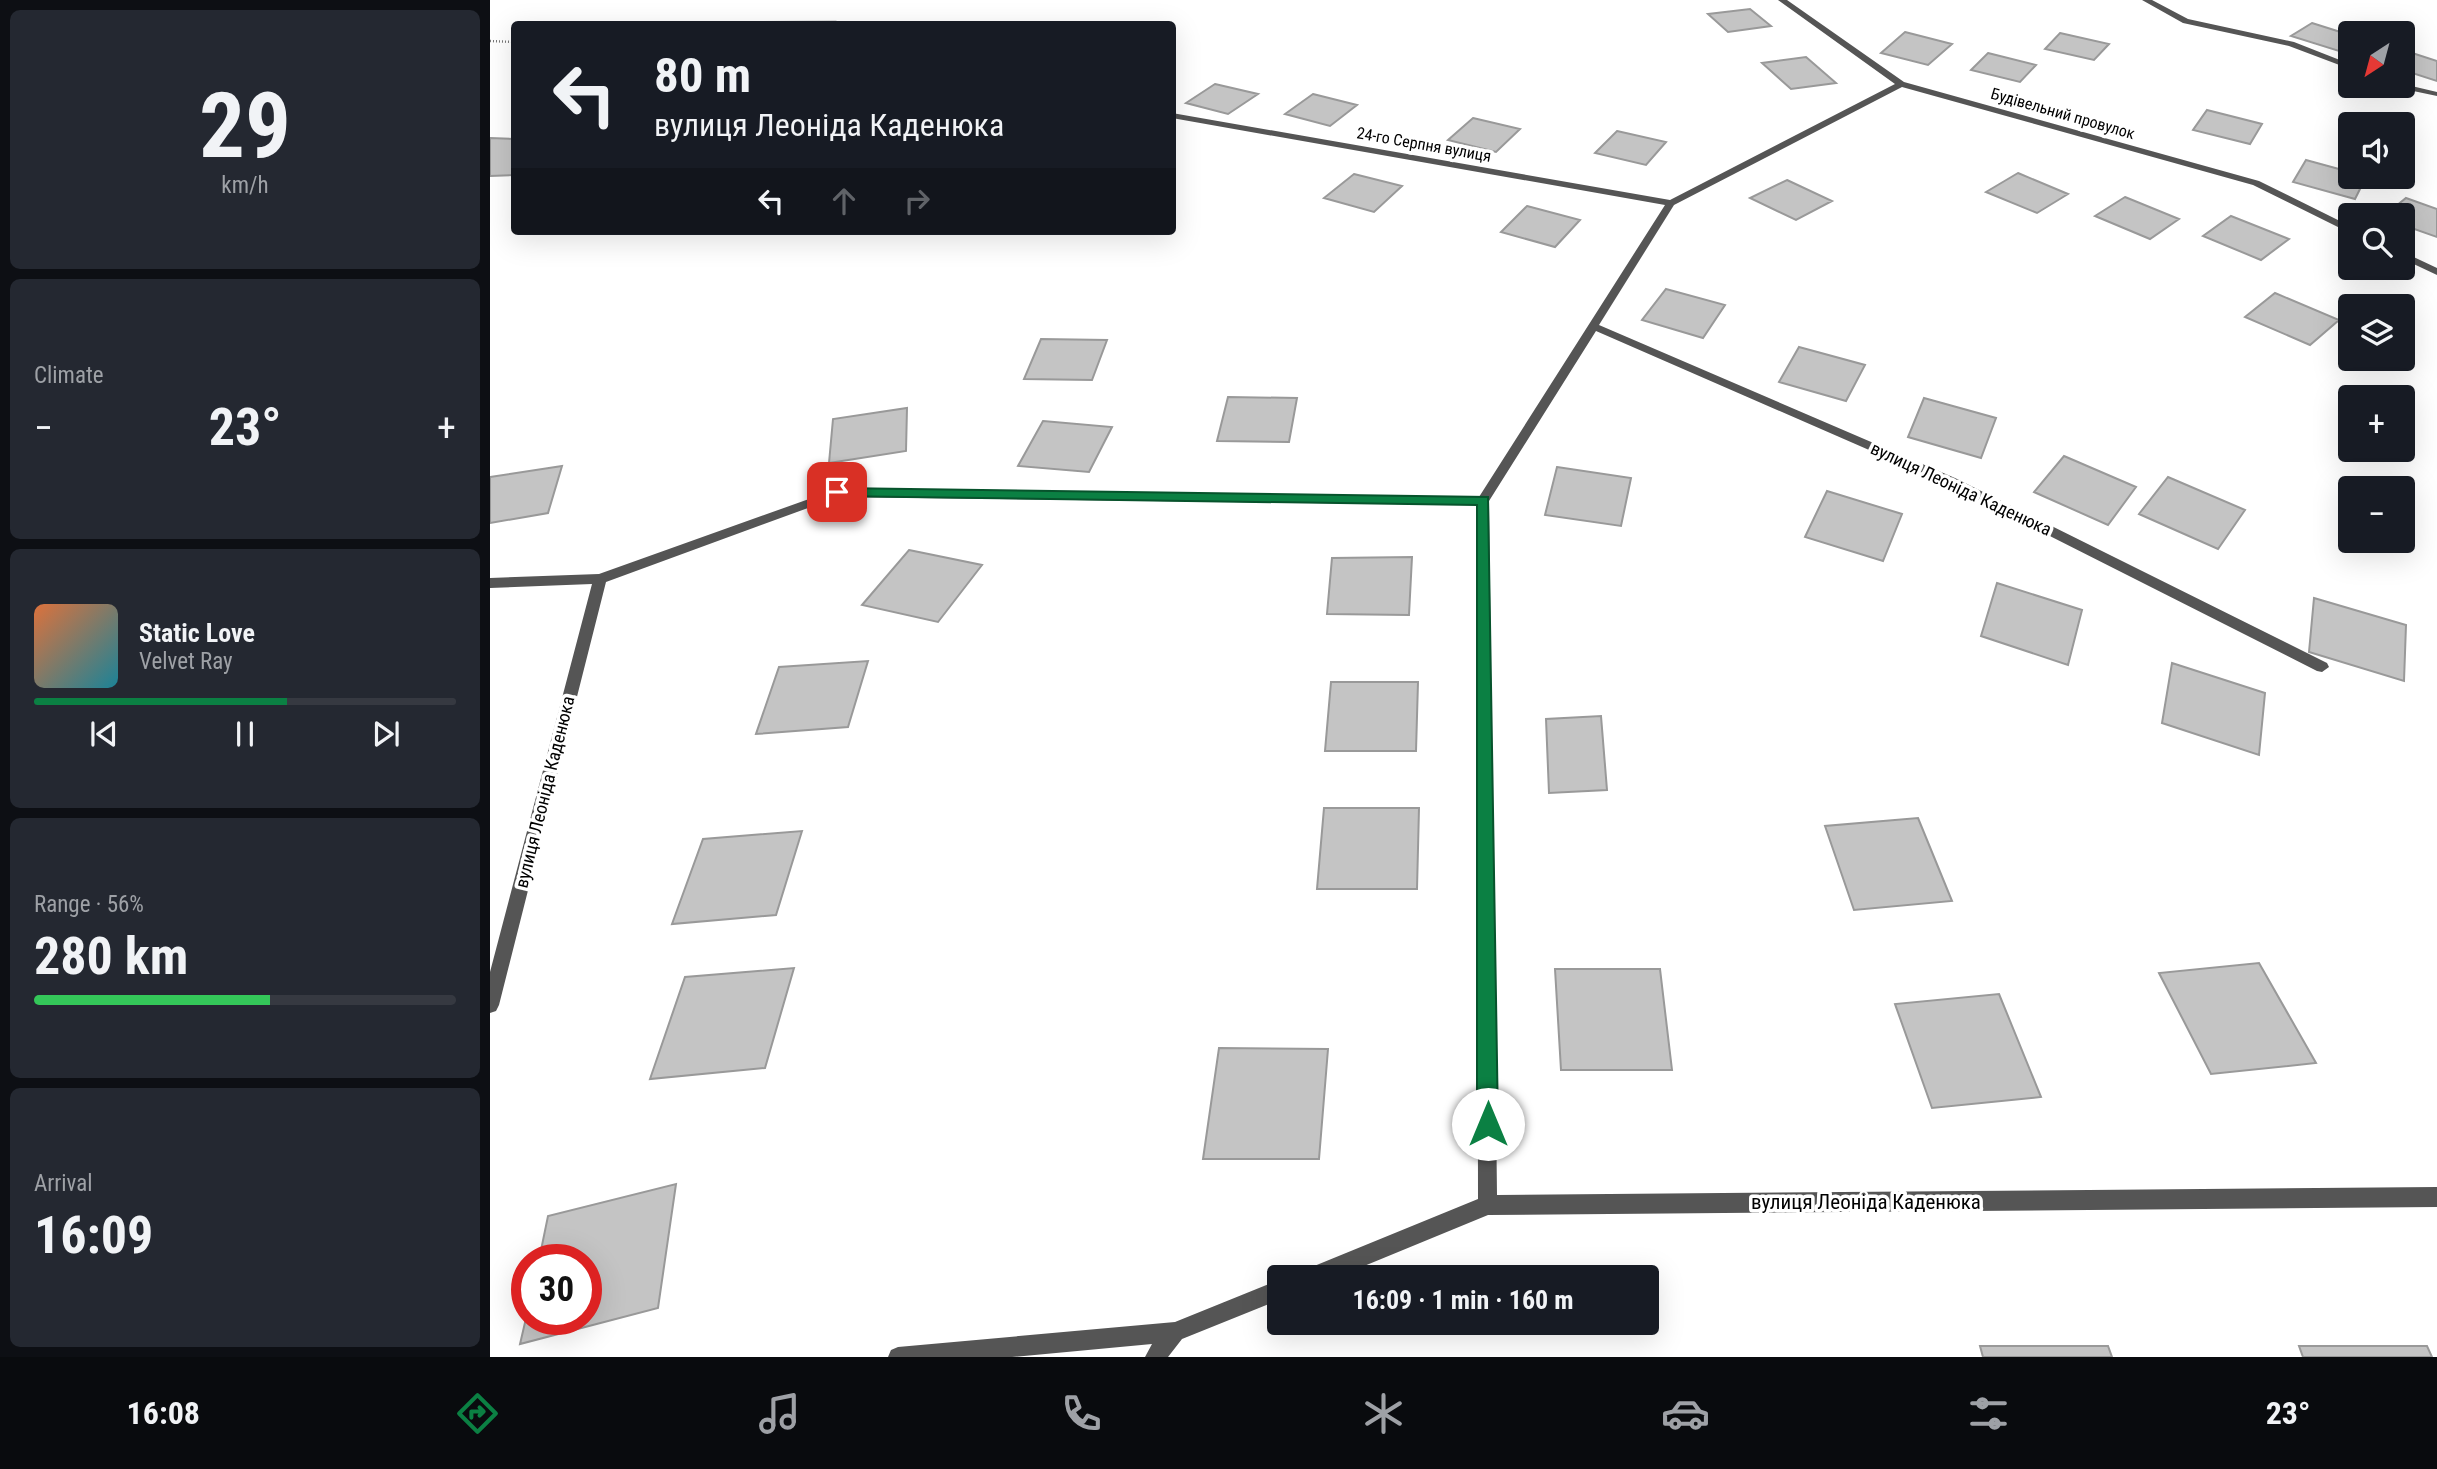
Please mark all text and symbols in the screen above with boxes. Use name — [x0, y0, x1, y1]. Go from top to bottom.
north arrow — [2338, 21, 2415, 98]
map controls — [2338, 21, 2415, 553]
text: 80 m — [654, 47, 751, 104]
icon: left — [539, 49, 630, 140]
text: 29 — [199, 73, 291, 179]
street label: Будівельний провулок — [1989, 84, 2137, 143]
text: вулиця Леоніда Каденюка — [654, 106, 1004, 144]
button: sound — [2338, 112, 2415, 189]
street label: 24-го Серпня вулиця — [1355, 123, 1493, 166]
text: km/h — [221, 172, 269, 199]
icon: left — [752, 182, 790, 220]
icon: ahead — [825, 182, 863, 220]
icon: right — [898, 182, 936, 220]
button: search — [2338, 203, 2415, 280]
button: layers — [2338, 294, 2415, 371]
text: Climate — [34, 362, 104, 389]
button: + — [2338, 385, 2415, 462]
text: 23° — [209, 397, 281, 458]
text: − — [34, 406, 53, 450]
text: + — [437, 406, 456, 450]
street label: вулиця Леоніда Каденюка — [1868, 437, 2055, 540]
pin — [807, 462, 867, 522]
icon: arrive — [818, 473, 856, 511]
button: − — [2338, 476, 2415, 553]
text: Static Love — [139, 618, 255, 648]
text: Velvet Ray — [139, 648, 233, 675]
street label: вулиця Леоніда Каденюка — [510, 694, 579, 890]
icon: previous — [85, 715, 123, 753]
icon: pause — [226, 715, 264, 753]
icon: next — [367, 715, 405, 753]
text: Range · 56% — [34, 891, 144, 918]
text: 280 km — [34, 926, 188, 987]
position arrow — [1451, 1087, 1525, 1161]
text: Arrival — [34, 1170, 93, 1197]
street label: вулиця Леоніда Каденюка — [1751, 1190, 1981, 1214]
text: 16:09 — [34, 1205, 153, 1266]
speed limit sign: 30 — [511, 1244, 602, 1335]
text: 16:09 · 1 min · 160 m — [1353, 1285, 1573, 1315]
icon: directions — [453, 1389, 502, 1438]
icon: music — [755, 1389, 804, 1438]
icon: phone — [1057, 1389, 1106, 1438]
icon: climate — [1359, 1389, 1408, 1438]
icon: car — [1661, 1389, 1710, 1438]
icon: filters — [1964, 1389, 2013, 1438]
text: 16:08 — [127, 1394, 200, 1432]
text: 23° — [2266, 1394, 2310, 1432]

